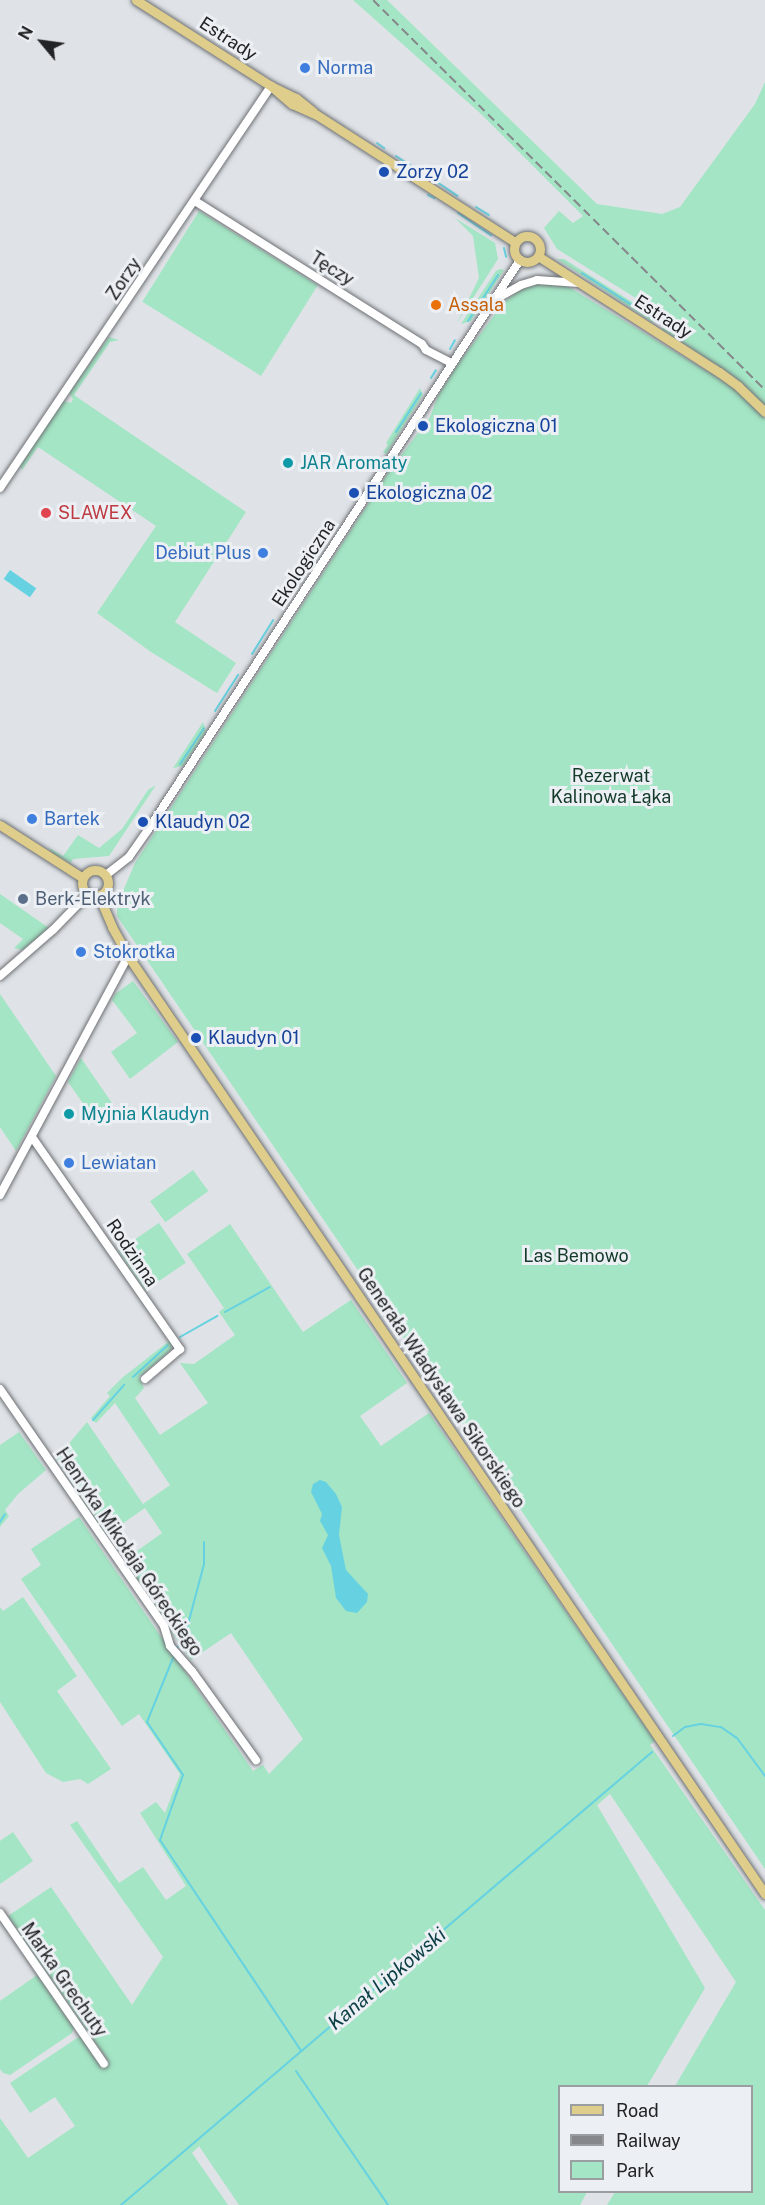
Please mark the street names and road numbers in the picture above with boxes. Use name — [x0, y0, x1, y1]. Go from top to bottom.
street label: Estrady — [195, 13, 261, 65]
street label: Tęczy — [306, 247, 358, 291]
street label: Zorzy — [102, 254, 146, 304]
street label: Estrady — [630, 291, 696, 343]
street label: Ekologiczna — [268, 515, 340, 611]
street label: Rodzinna — [102, 1215, 162, 1291]
street label: Generała Władysława Sikorskiego — [352, 1264, 530, 1512]
street label: Henryka Mikołaja Góreckiego — [51, 1444, 207, 1660]
street label: Marka Grechuty — [17, 1919, 111, 2041]

